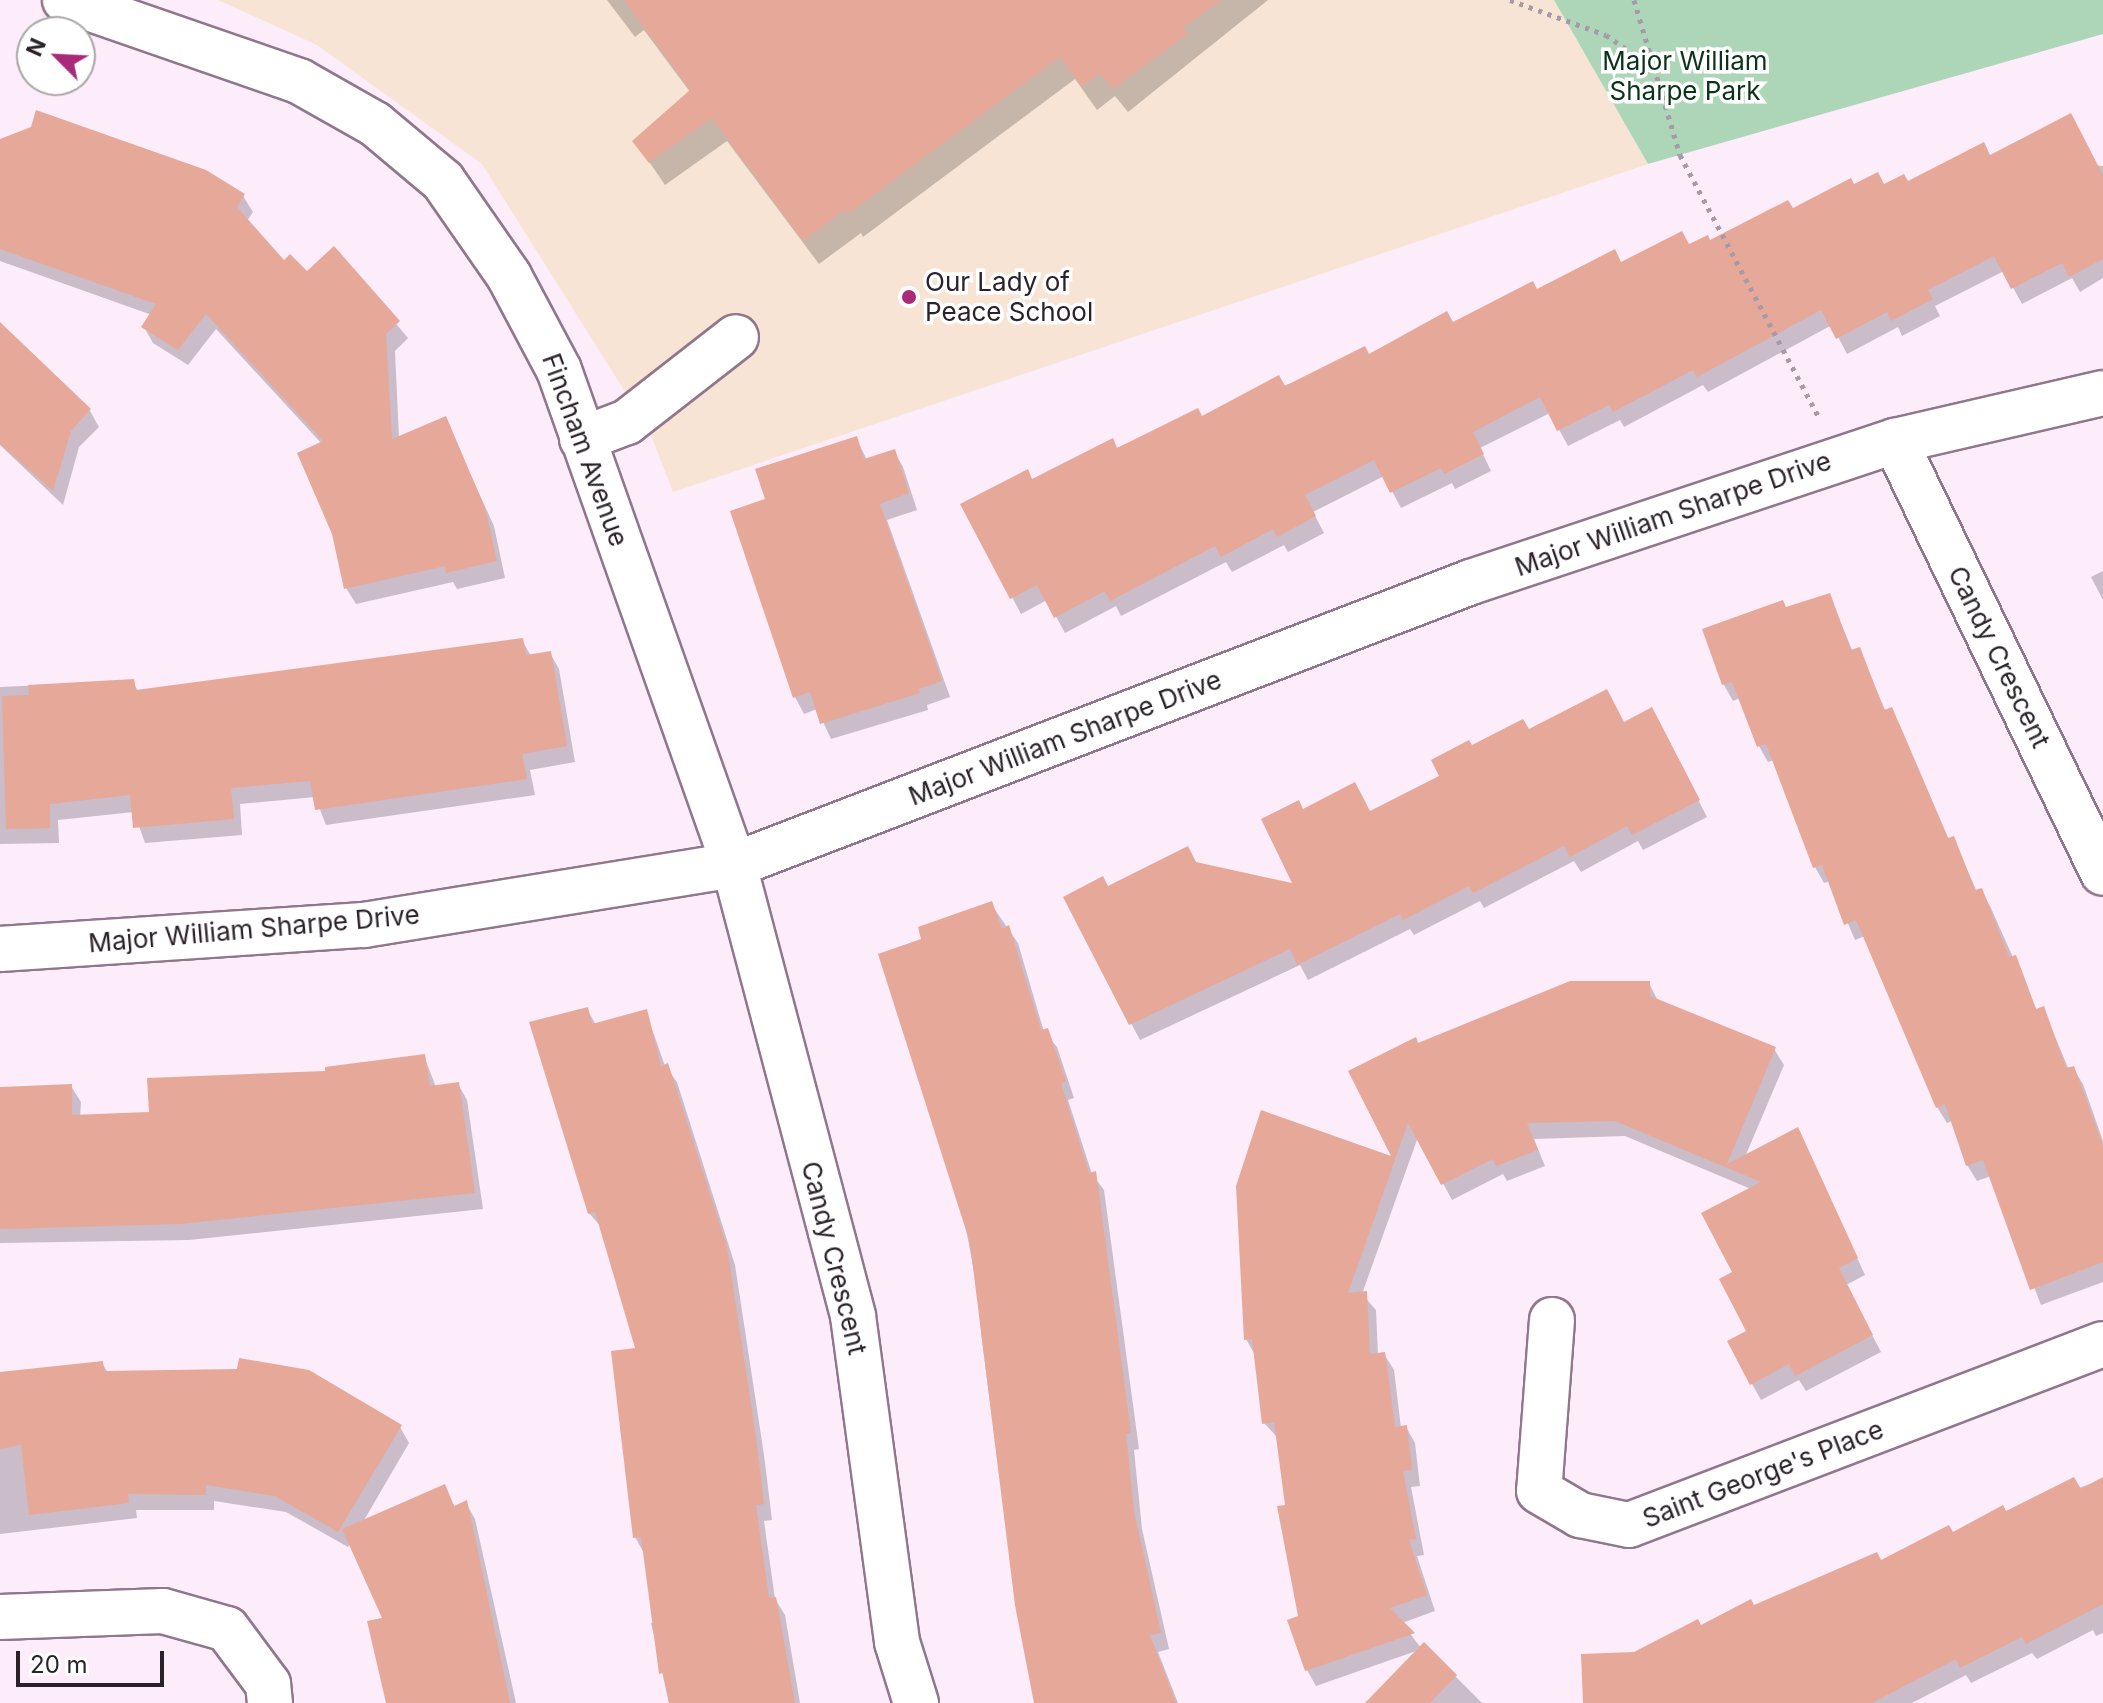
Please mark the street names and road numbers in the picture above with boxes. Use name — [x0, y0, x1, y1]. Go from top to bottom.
street label: Fincham Avenue — [536, 349, 634, 551]
street label: Major William Sharpe Drive — [1511, 445, 1835, 583]
street label: Candy Crescent — [1942, 561, 2056, 753]
street label: Major William Sharpe Drive — [904, 664, 1226, 812]
street label: Major William Sharpe Drive — [87, 899, 421, 959]
street label: Candy Crescent — [795, 1158, 873, 1358]
street label: Saint George's Place — [1638, 1414, 1888, 1534]

